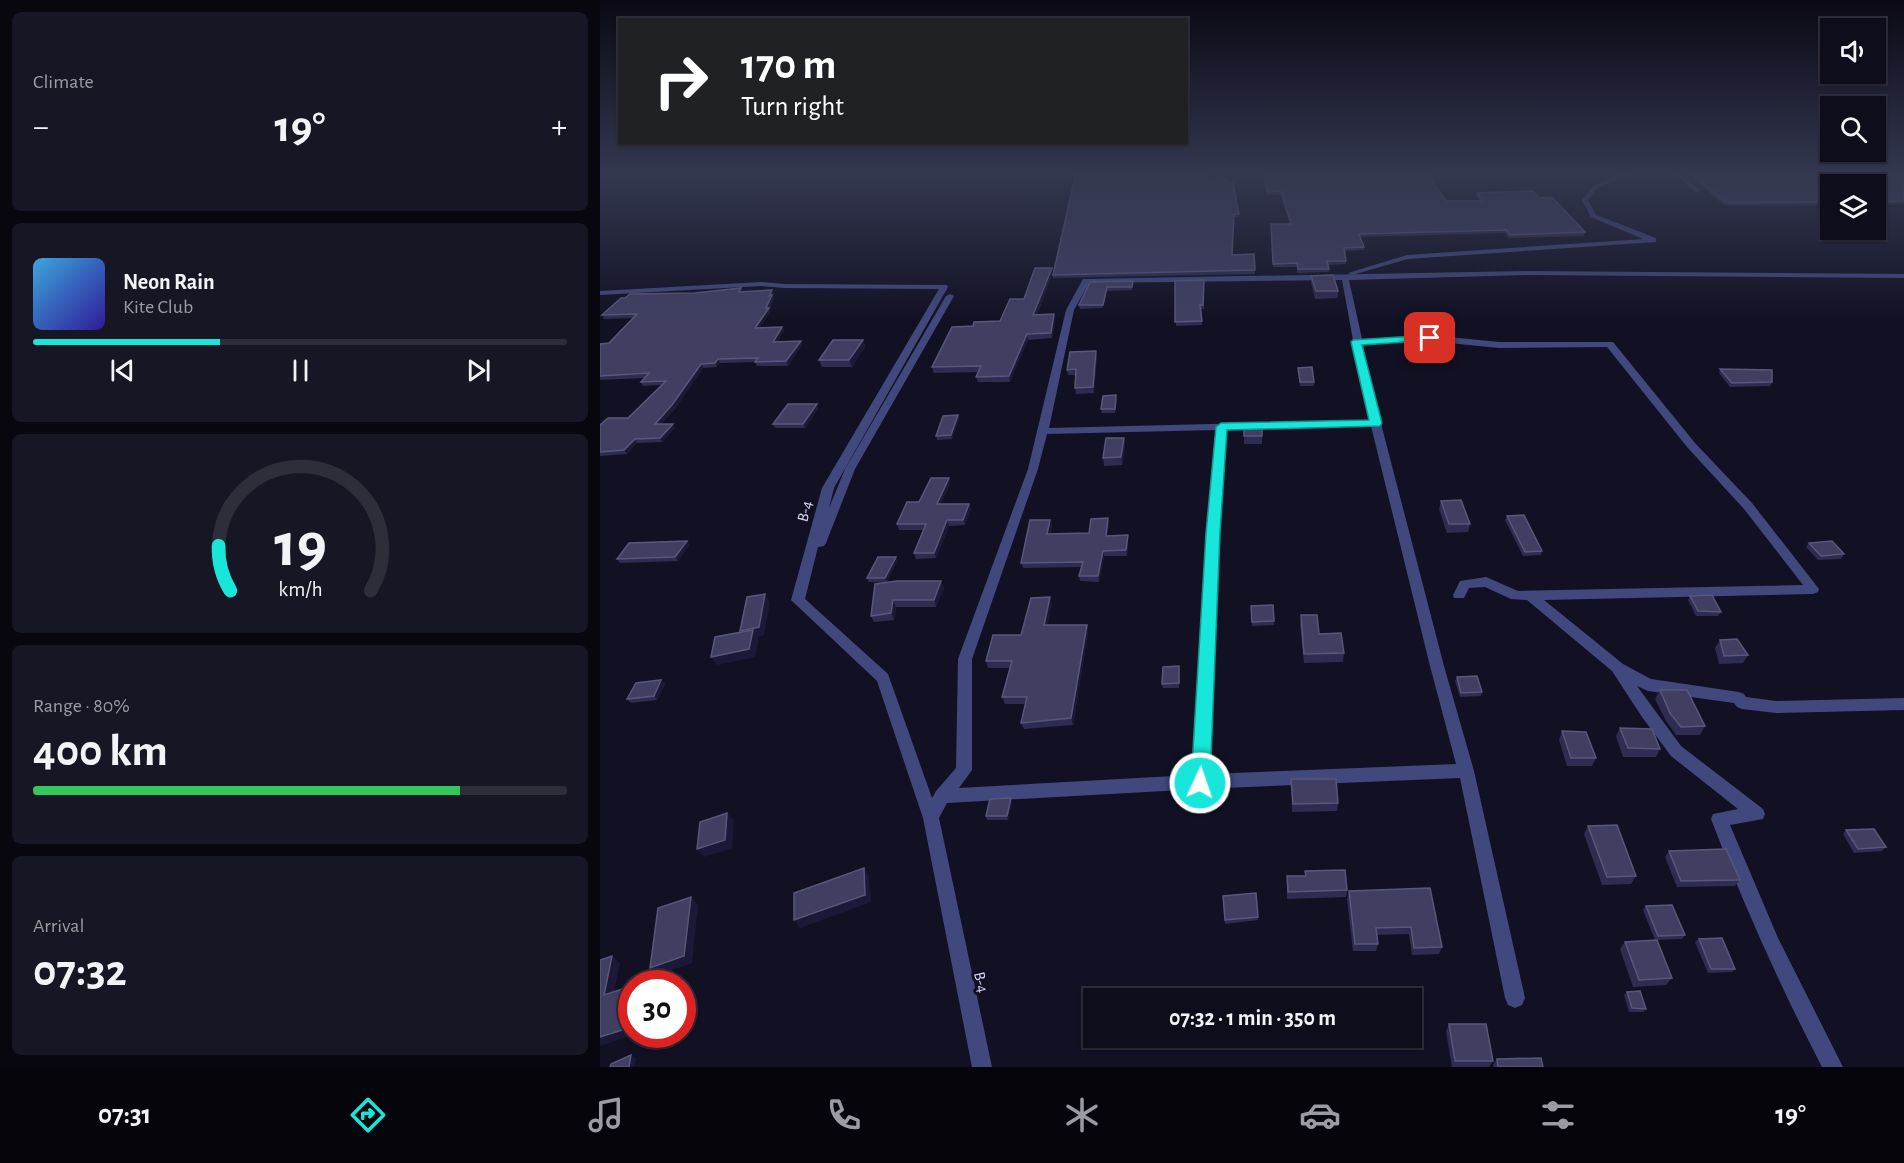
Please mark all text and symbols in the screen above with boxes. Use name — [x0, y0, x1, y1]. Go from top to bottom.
map controls — [1820, 18, 1886, 240]
button: sound — [1820, 18, 1886, 84]
icon: right — [642, 42, 720, 120]
text: 170 m — [741, 44, 836, 86]
text: Climate — [33, 72, 94, 92]
text: Turn right — [741, 93, 844, 120]
button: search — [1820, 96, 1886, 162]
text: 19° — [274, 105, 326, 150]
text: − — [33, 111, 49, 144]
text: + — [551, 111, 567, 144]
button: layers — [1820, 174, 1886, 240]
text: Neon Rain — [123, 271, 215, 293]
text: Kite Club — [123, 297, 193, 317]
pin — [1404, 312, 1455, 363]
icon: arrive — [1413, 321, 1446, 354]
icon: previous — [106, 354, 139, 387]
icon: pause — [284, 354, 317, 387]
icon: next — [462, 354, 495, 387]
street label: B-4 — [794, 499, 816, 524]
text: 19 — [274, 515, 326, 577]
text: km/h — [278, 579, 322, 600]
text: Range · 80% — [33, 696, 130, 716]
text: 400 km — [33, 729, 168, 774]
position arrow — [1168, 751, 1232, 815]
text: Arrival — [33, 916, 84, 936]
text: 07:32 — [33, 949, 127, 994]
speed limit sign: 30 — [618, 970, 696, 1048]
street label: B-4 — [971, 970, 991, 995]
text: 07:32 · 1 min · 350 m — [1169, 1007, 1336, 1029]
icon: directions — [347, 1094, 389, 1136]
icon: music — [585, 1094, 627, 1136]
icon: phone — [823, 1094, 865, 1136]
icon: climate — [1061, 1094, 1103, 1136]
icon: car — [1299, 1094, 1341, 1136]
icon: filters — [1537, 1094, 1579, 1136]
text: 07:31 — [98, 1101, 151, 1128]
text: 19° — [1775, 1101, 1806, 1128]

